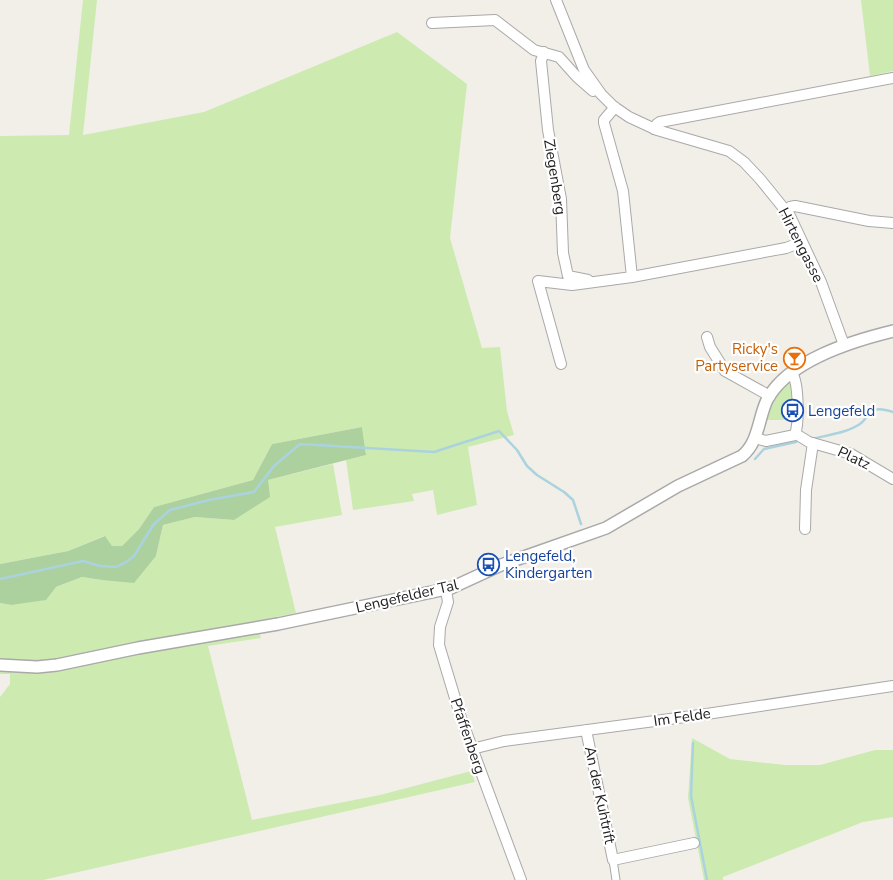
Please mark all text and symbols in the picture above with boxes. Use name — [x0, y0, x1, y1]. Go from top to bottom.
street label: Ziegenberg — [539, 138, 571, 216]
street label: Hirtengasse — [774, 204, 828, 286]
place label: Ricky's Partyservice — [695, 339, 778, 376]
bar icon: Ricky's Partyservice — [782, 346, 806, 370]
bus stop icon: Lengefeld — [780, 399, 804, 423]
place label: Lengefeld — [808, 401, 875, 421]
street label: Platz — [834, 442, 874, 474]
place label: Lengefeld, Kindergarten — [505, 546, 593, 583]
bus stop icon: Lengefeld, Kindergarten — [477, 553, 501, 577]
street label: Lengefelder Tal — [354, 574, 461, 618]
street label: Pfaffenberg — [446, 695, 490, 777]
street label: Im Felde — [652, 703, 712, 731]
street label: An der Kuhtrift — [580, 744, 620, 846]

